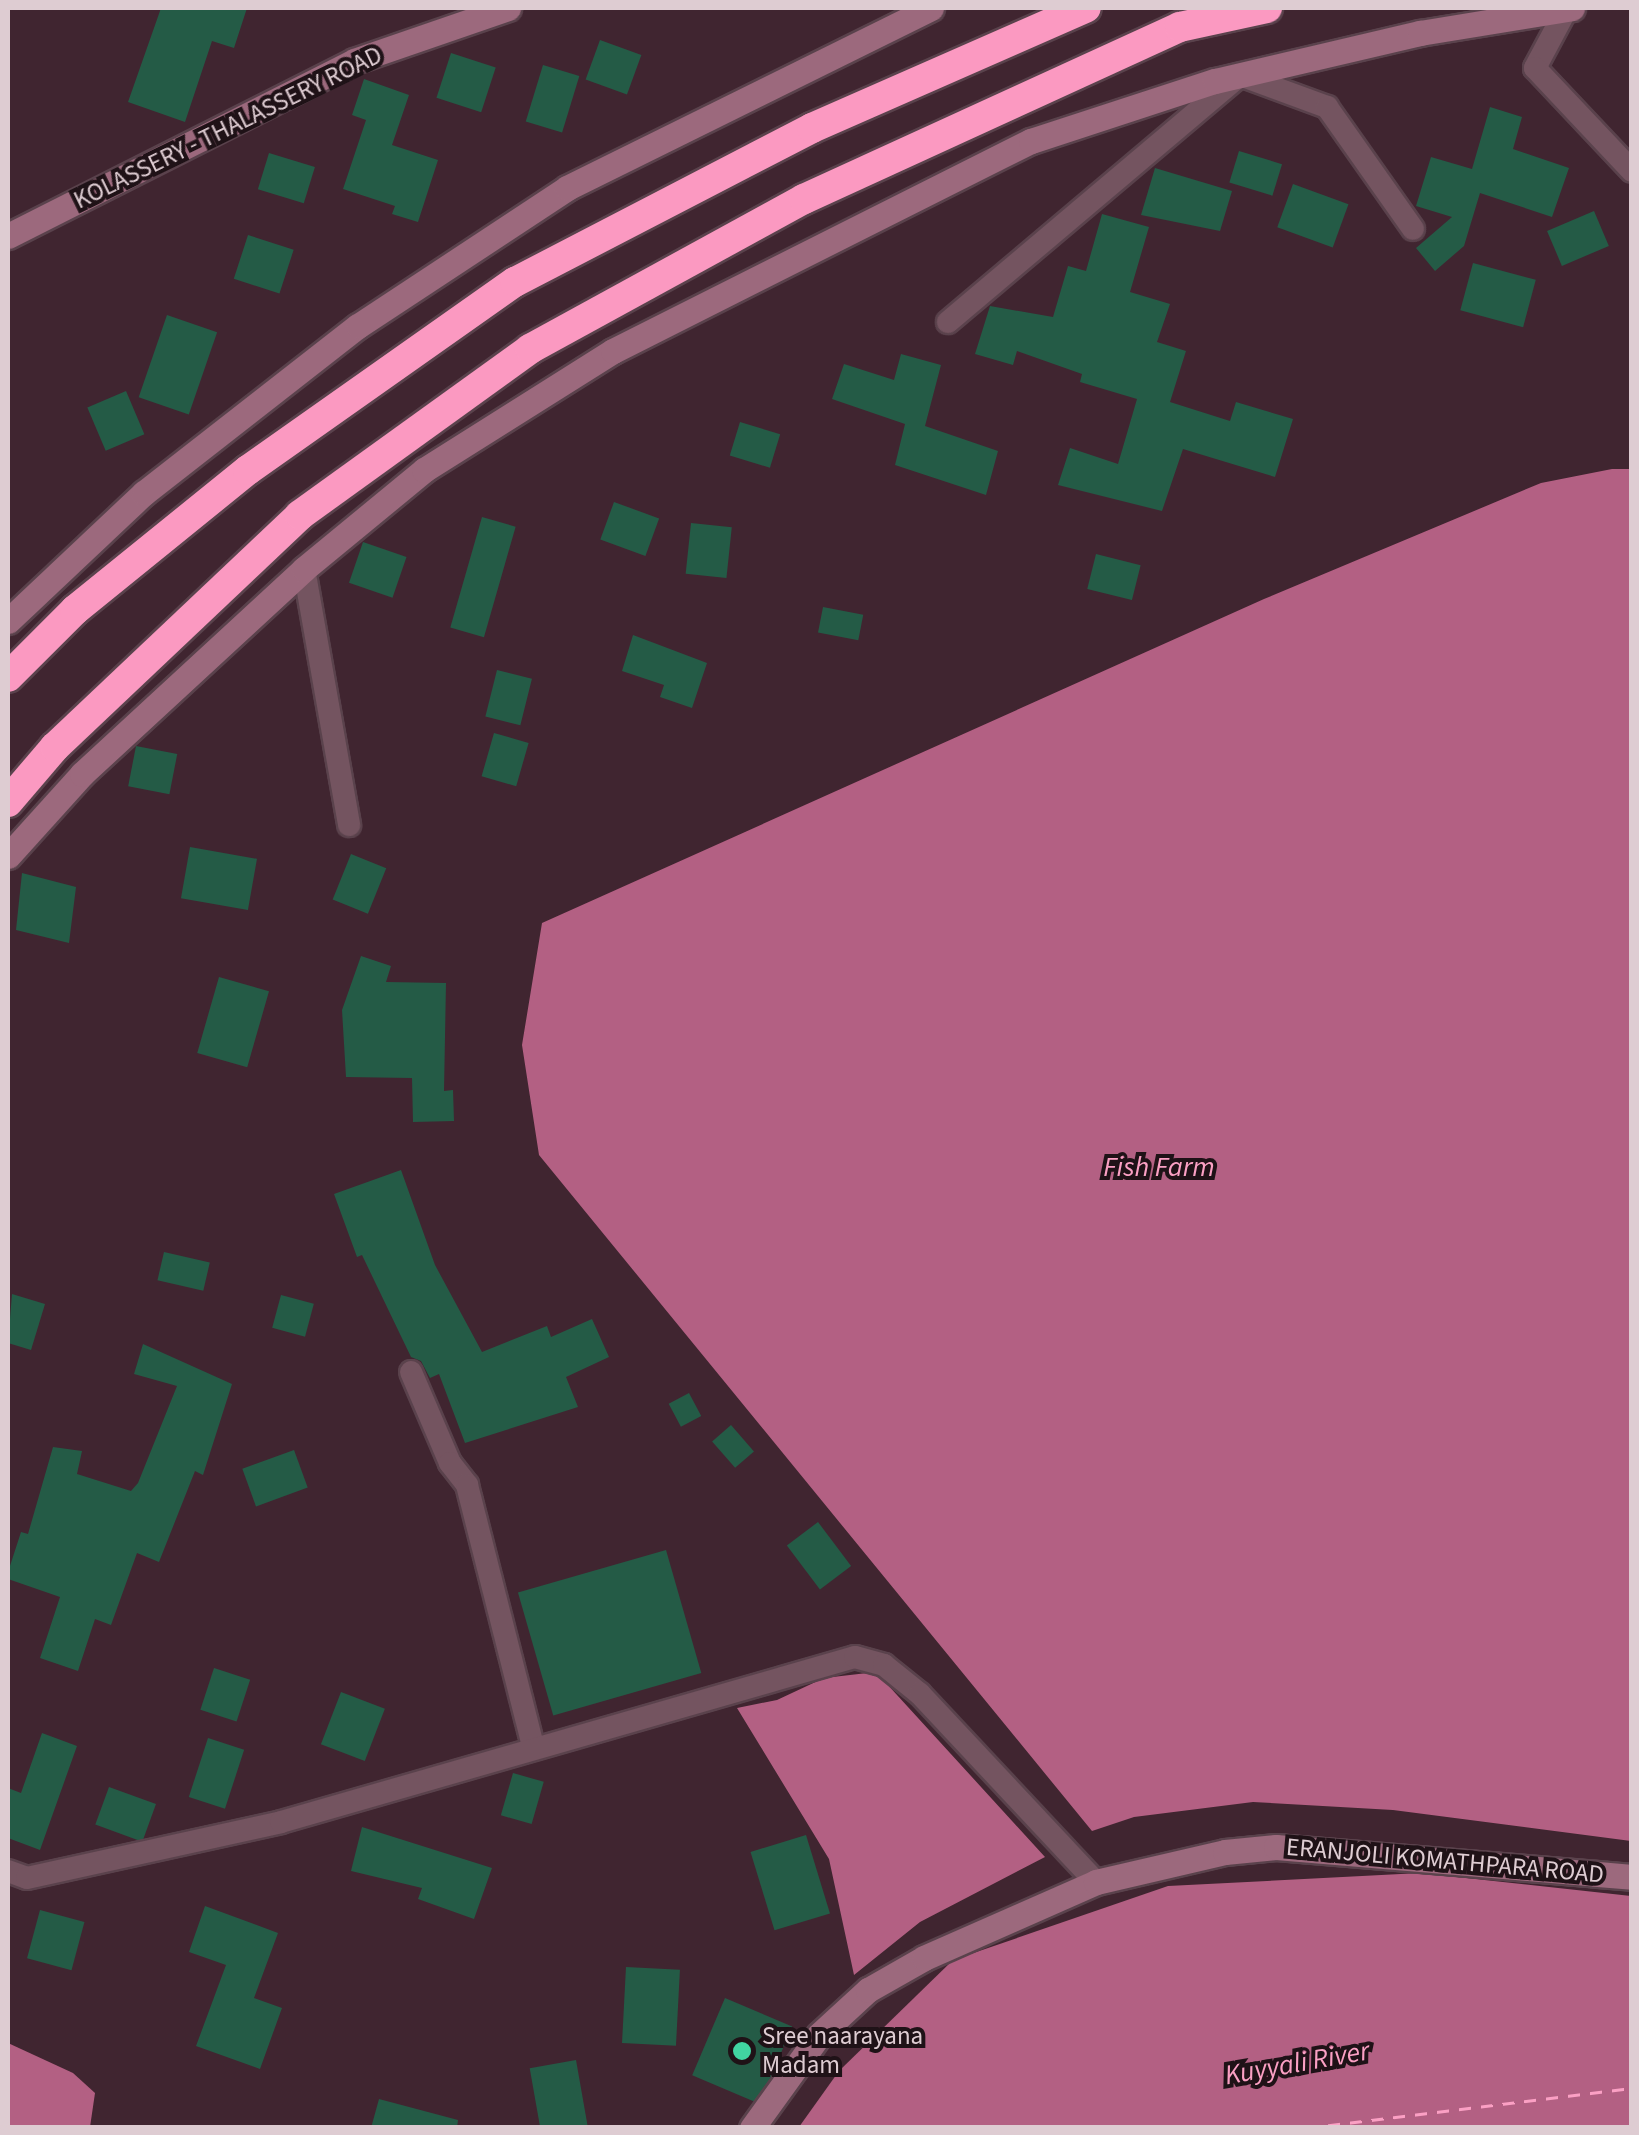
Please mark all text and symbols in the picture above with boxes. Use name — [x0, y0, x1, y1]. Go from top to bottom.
street label: KOLASSERY - THALASSERY ROAD — [69, 40, 387, 216]
water label: Fish Farm — [1103, 1150, 1215, 1184]
street label: ERANJOLI KOMATHPARA ROAD — [1285, 1832, 1605, 1890]
place label: Sree naarayana Madam — [762, 2022, 923, 2081]
water label: Kuyyali River — [1222, 2034, 1372, 2092]
marker: Sree naarayana Madam — [731, 2040, 753, 2062]

